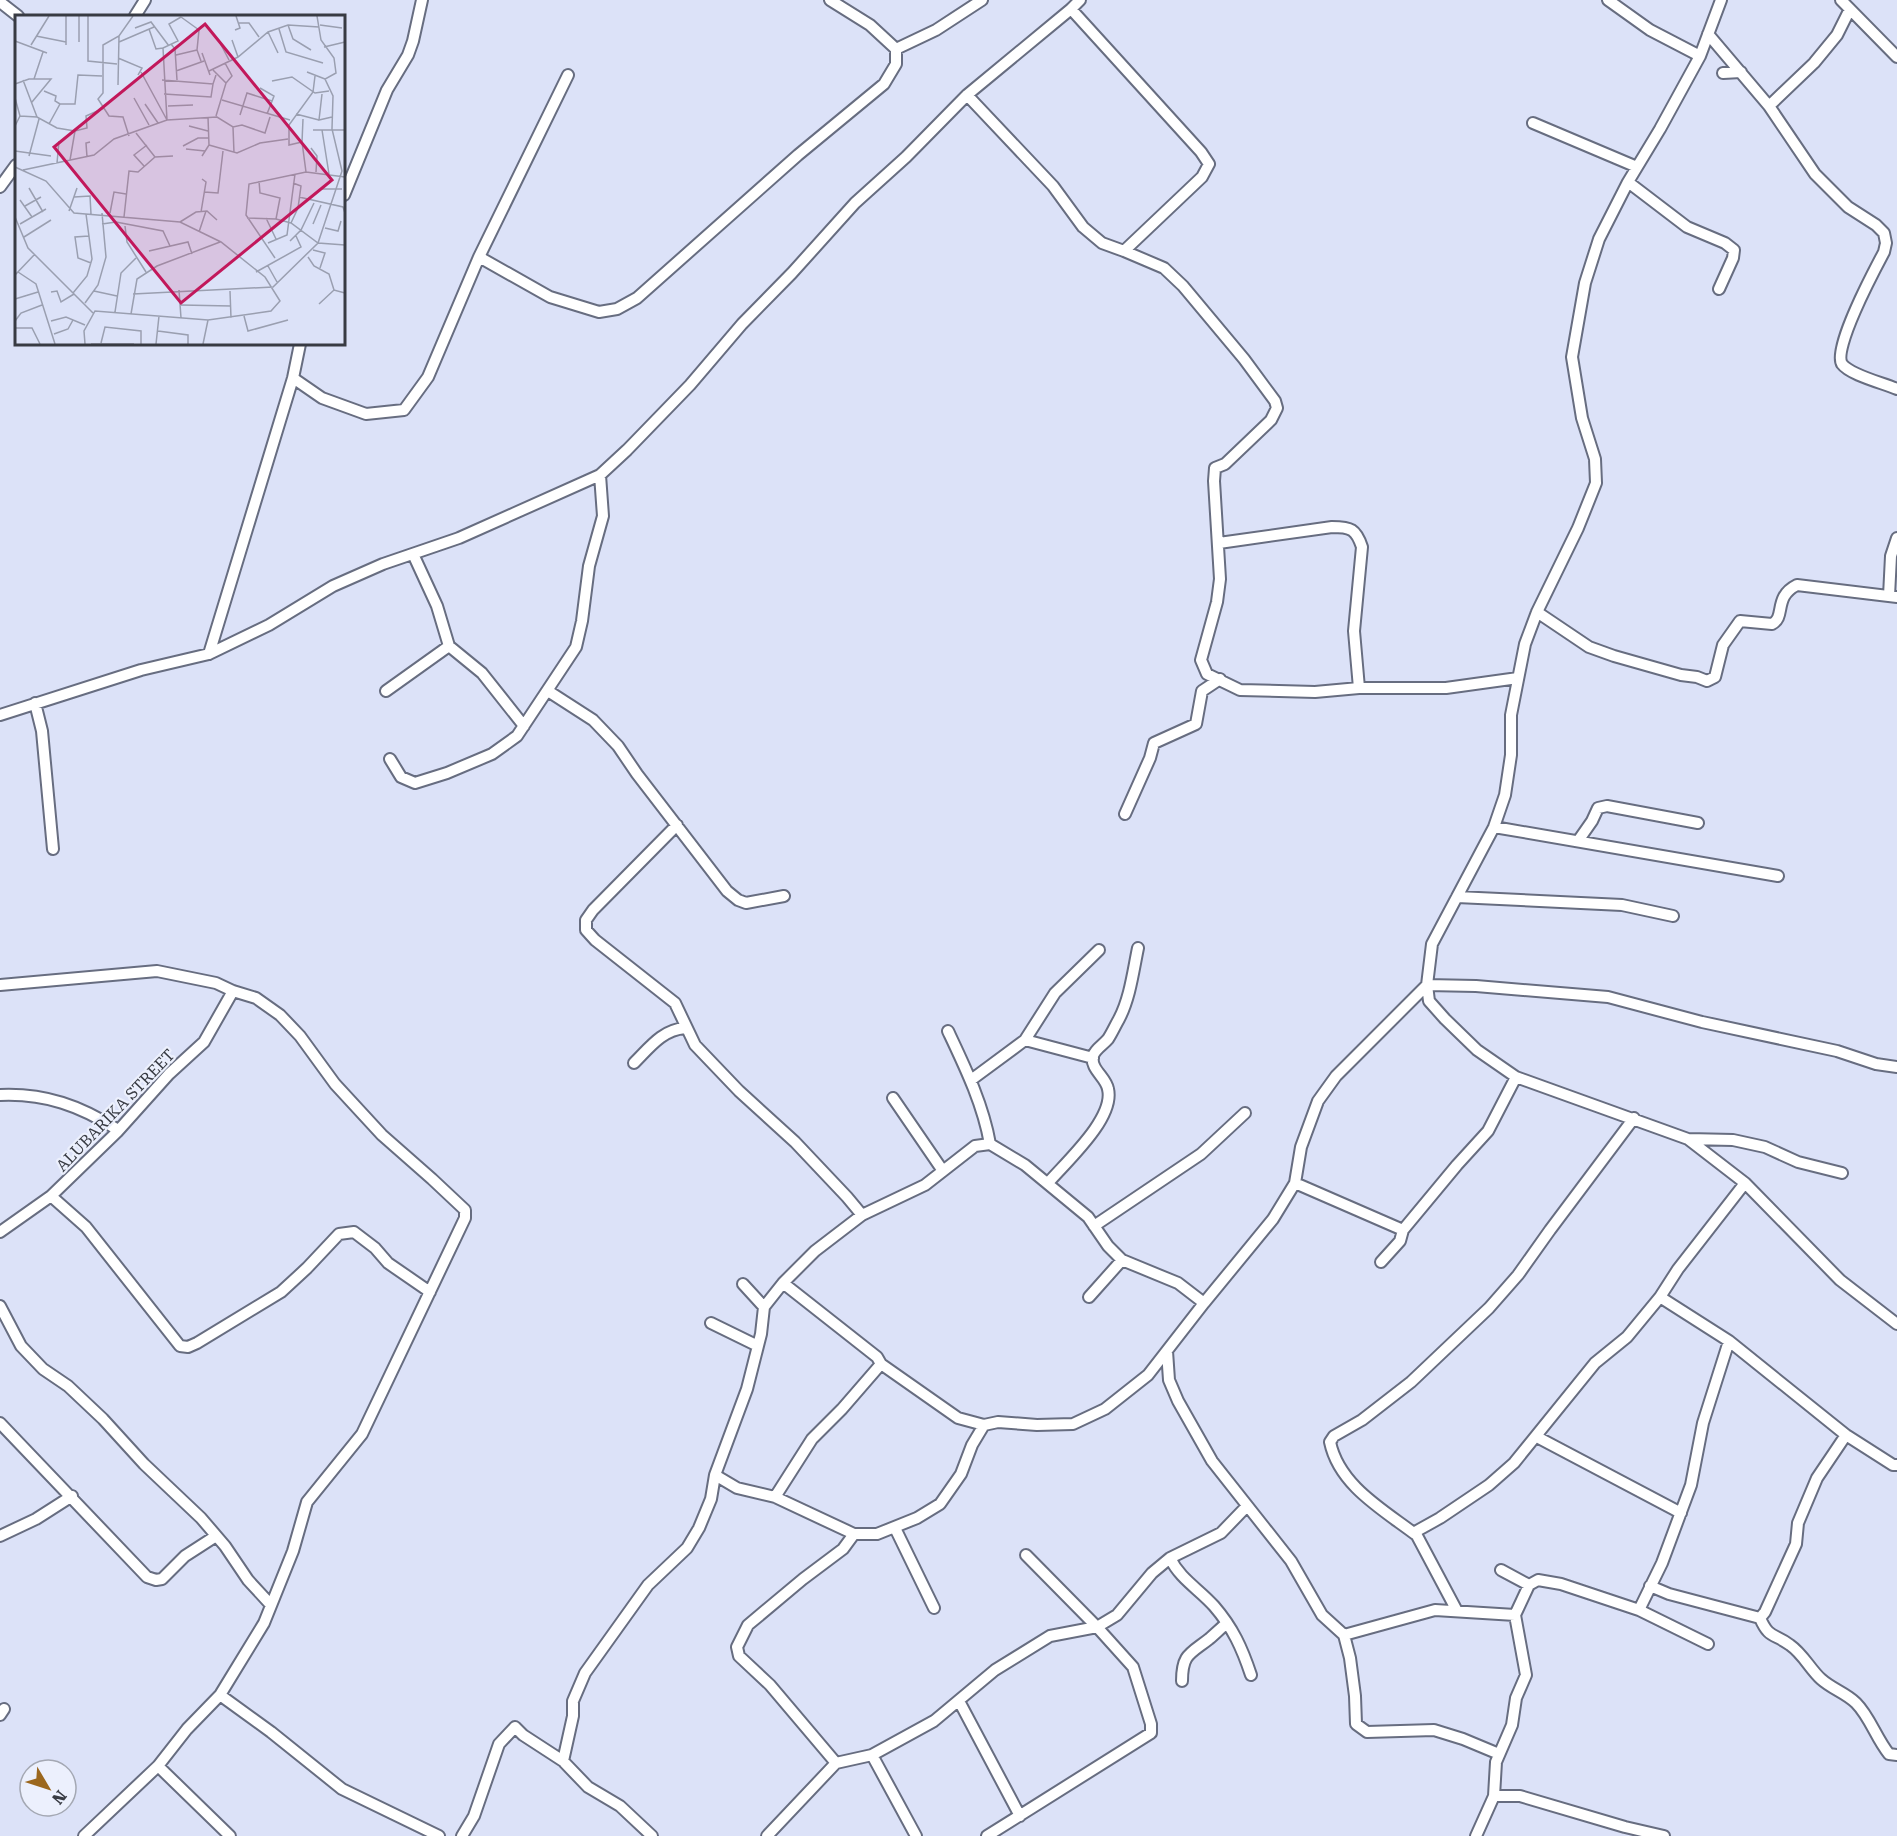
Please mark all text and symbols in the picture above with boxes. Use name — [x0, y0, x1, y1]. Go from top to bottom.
inset map — [15, 15, 345, 345]
street label: ALUBARIKA STREET — [52, 1045, 179, 1175]
north arrow — [18, 1758, 78, 1818]
text: N — [48, 1786, 71, 1808]

